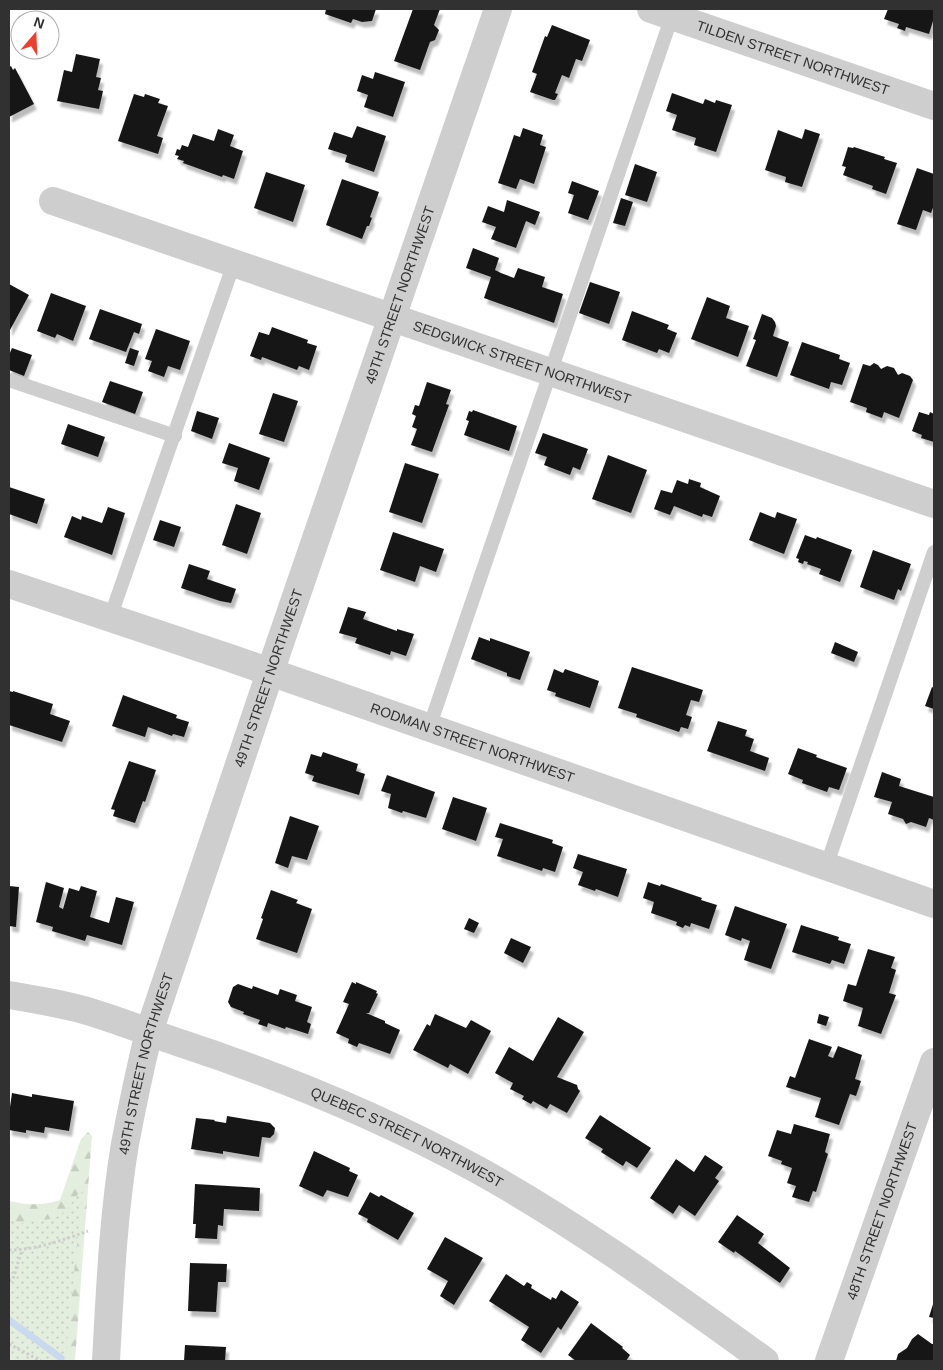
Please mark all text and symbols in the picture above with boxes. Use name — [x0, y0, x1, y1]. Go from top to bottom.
north arrow — [10, 10, 60, 60]
text: N — [32, 13, 47, 32]
street label: TILDEN STREET NORTHWEST — [694, 17, 892, 98]
street label: 49TH STREET NORTHWEST — [362, 203, 438, 386]
street label: SEDGWICK STREET NORTHWEST — [411, 317, 633, 407]
street label: 49TH STREET NORTHWEST — [231, 586, 306, 769]
street label: RODMAN STREET NORTHWEST — [368, 700, 577, 786]
street label: 49TH STREET NORTHWEST — [115, 970, 177, 1156]
street label: QUEBEC STREET NORTHWEST — [308, 1084, 506, 1191]
street label: 48TH STREET NORTHWEST — [843, 1120, 920, 1302]

